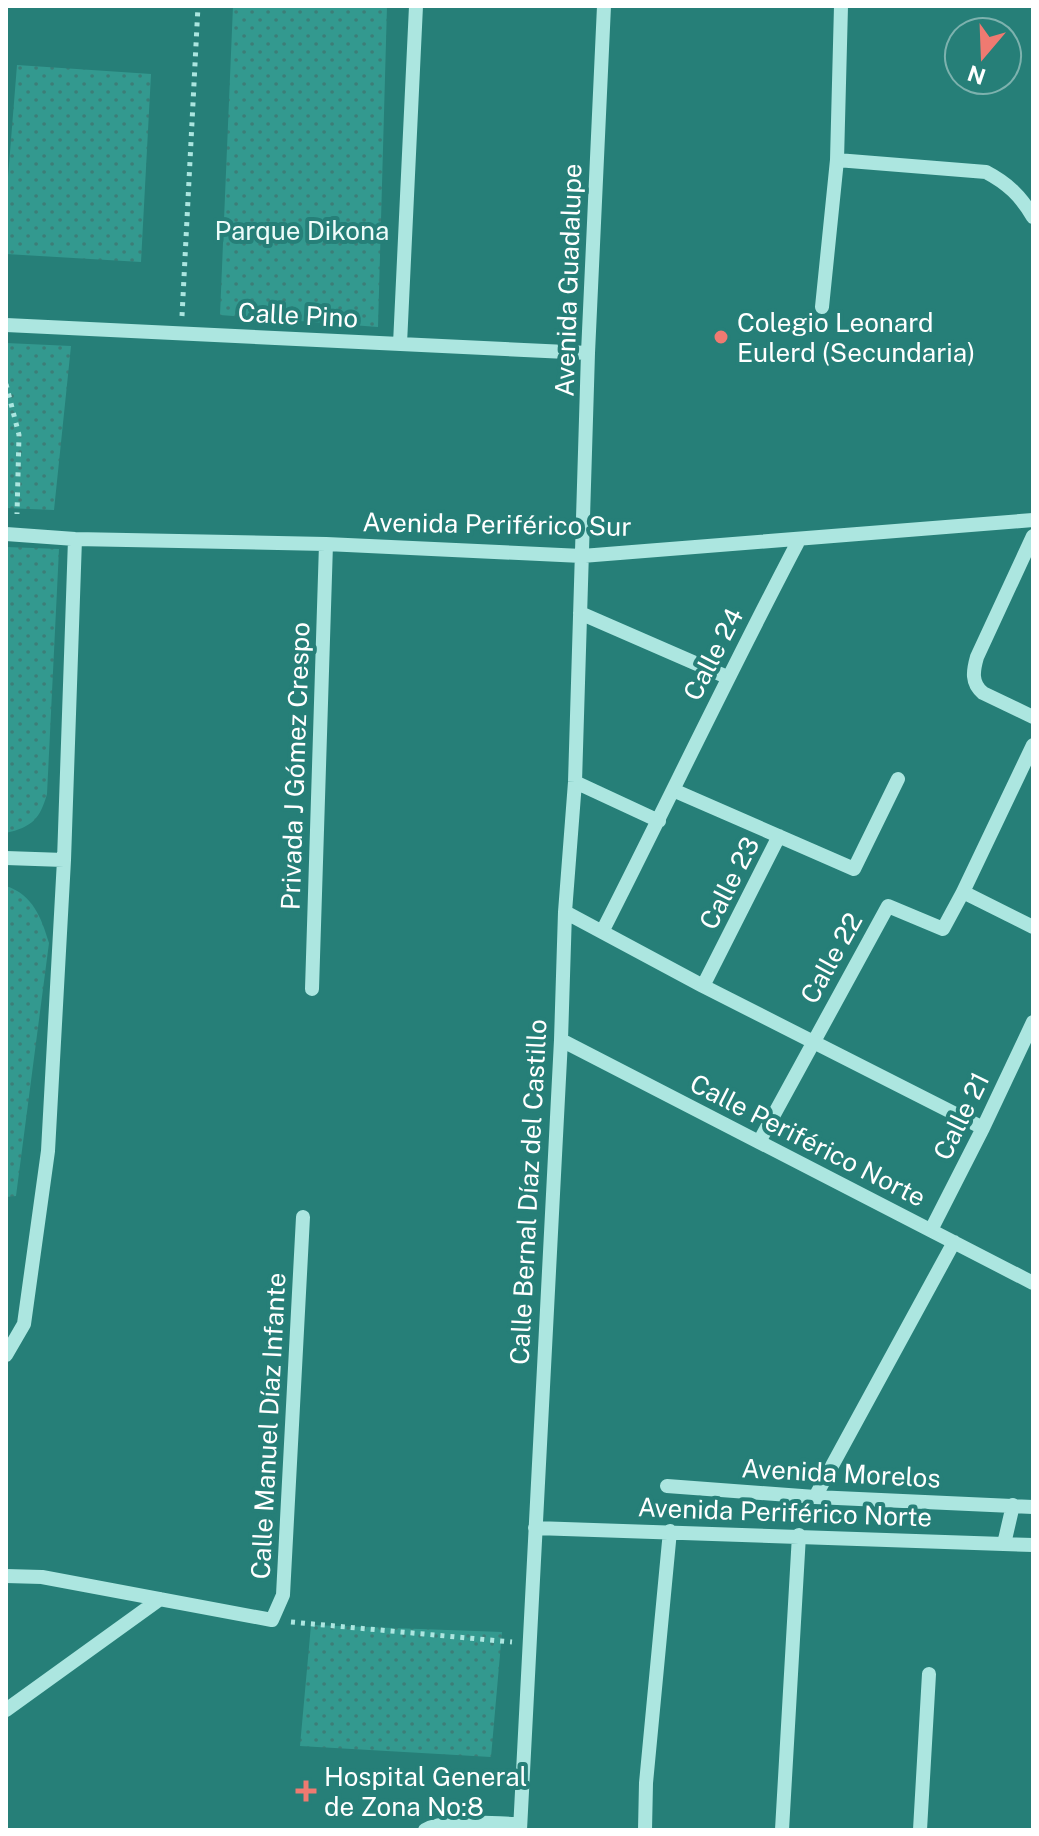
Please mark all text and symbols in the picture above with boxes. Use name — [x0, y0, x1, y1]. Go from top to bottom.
north arrow — [943, 16, 1023, 96]
text: N — [964, 60, 989, 90]
street label: Avenida Guadalupe — [548, 163, 588, 397]
park label: Parque Dikona — [215, 215, 389, 246]
street label: Calle Pino — [237, 296, 359, 334]
place label: Colegio Leonard Eulerd (Secundaria) — [737, 307, 975, 368]
marker: Colegio Leonard Eulerd (Secundaria) — [712, 328, 730, 346]
street label: Avenida Periférico Sur — [362, 506, 632, 542]
street label: Calle 24 — [677, 603, 749, 705]
street label: Privada J Gómez Crespo — [274, 621, 316, 911]
street label: Calle 23 — [693, 832, 765, 934]
street label: Calle 22 — [794, 907, 868, 1009]
street label: Calle Bernal Díaz del Castillo — [503, 1018, 553, 1366]
street label: Calle Periférico Norte — [685, 1067, 931, 1213]
street label: Calle 21 — [927, 1067, 995, 1165]
street label: Calle Manuel Díaz Infante — [244, 1272, 292, 1580]
street label: Avenida Morelos — [741, 1452, 941, 1494]
street label: Avenida Periférico Norte — [637, 1491, 933, 1533]
place label: Hospital General de Zona No:8 — [324, 1761, 528, 1822]
marker: Hospital General de Zona No:8 — [295, 1780, 317, 1802]

